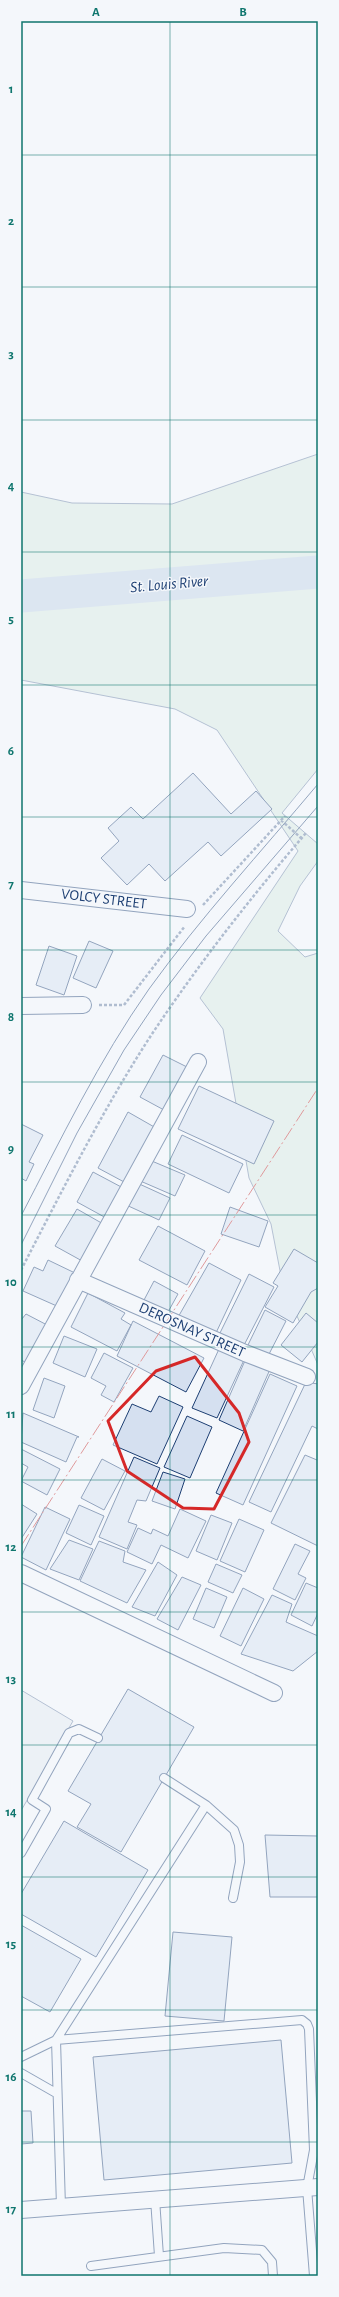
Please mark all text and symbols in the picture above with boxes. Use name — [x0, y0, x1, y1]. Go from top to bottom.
text: A — [92, 6, 100, 19]
text: B — [239, 6, 247, 19]
text: 1 — [9, 83, 13, 96]
text: 2 — [8, 215, 14, 228]
text: 3 — [8, 348, 14, 361]
text: 4 — [8, 480, 15, 493]
water label: St. Louis River — [129, 573, 210, 595]
text: 5 — [8, 613, 14, 626]
text: 6 — [8, 745, 14, 758]
text: 7 — [8, 878, 14, 891]
street label: VOLCY STREET — [60, 886, 148, 912]
text: 8 — [8, 1011, 14, 1024]
text: 9 — [8, 1143, 14, 1156]
text: 10 — [5, 1276, 17, 1289]
street label: DEROSNAY STREET — [137, 1300, 248, 1360]
text: 11 — [6, 1408, 16, 1421]
text: 12 — [6, 1541, 16, 1554]
text: 13 — [6, 1673, 17, 1686]
text: 14 — [5, 1806, 17, 1819]
text: 15 — [6, 1938, 17, 1951]
text: 16 — [6, 2071, 16, 2084]
text: 17 — [6, 2203, 17, 2216]

